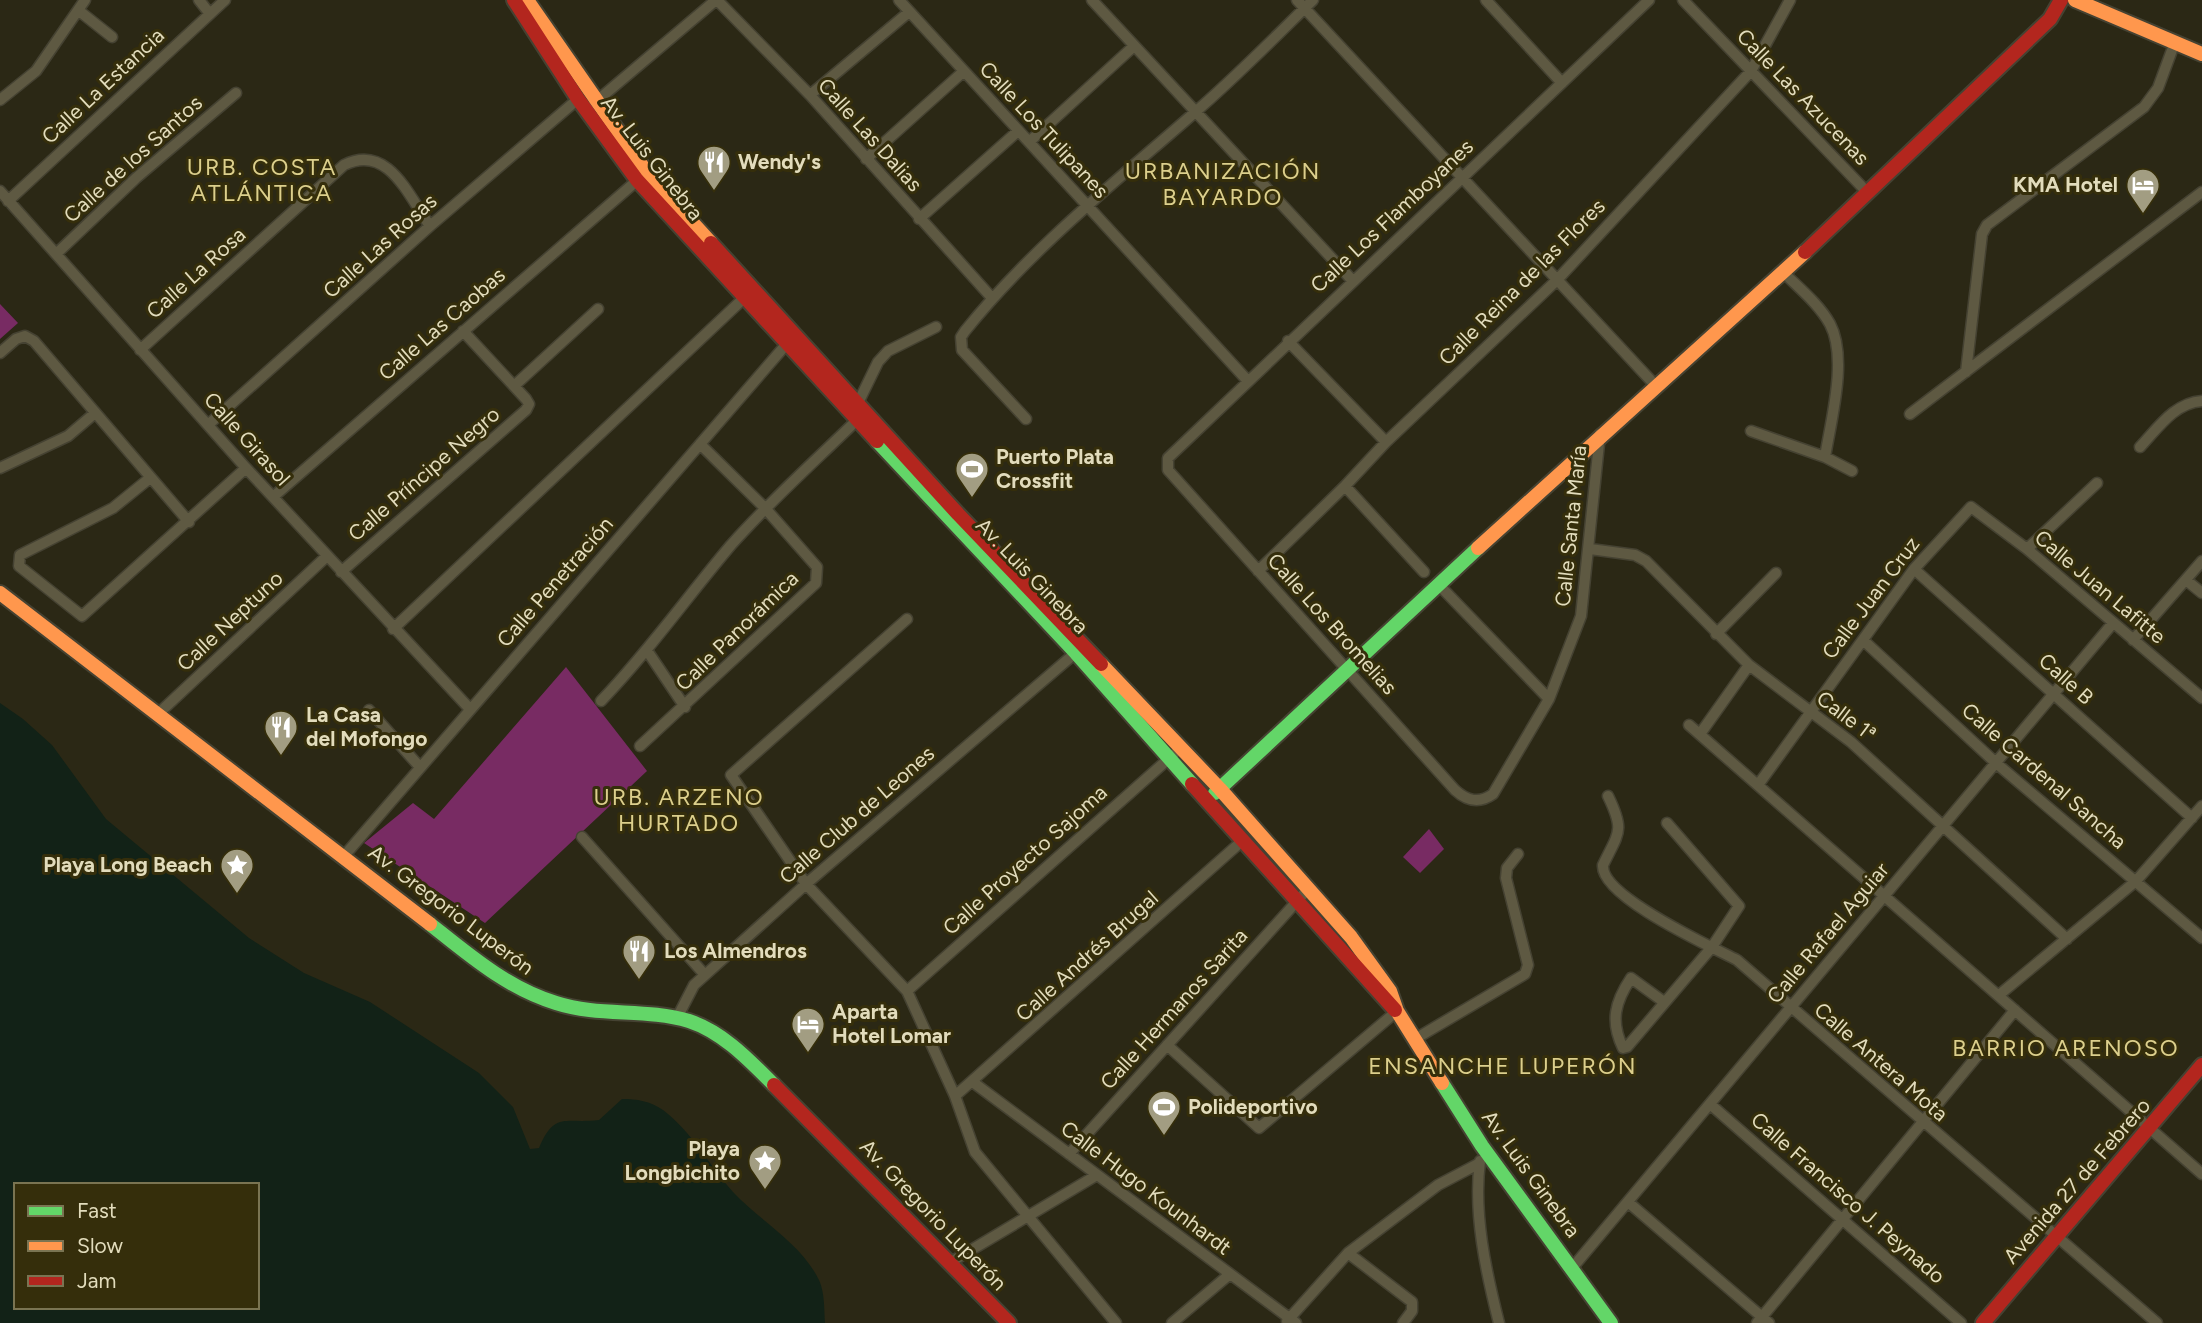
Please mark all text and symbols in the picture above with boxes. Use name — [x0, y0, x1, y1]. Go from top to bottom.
street label: Calle La Estancia — [36, 23, 169, 149]
street label: Calle Las Azucenas — [1732, 23, 1875, 170]
street label: Calle Los Tulipanes — [975, 56, 1114, 203]
street label: Calle Las Dalias — [813, 73, 928, 196]
street label: Calle de los Santos — [58, 90, 207, 227]
street label: Av. Luis Ginebra — [596, 90, 709, 225]
street label: Calle Los Flamboyanes — [1305, 134, 1478, 297]
restaurant icon: Wendy's — [695, 143, 733, 192]
place label: Wendy's — [738, 149, 821, 174]
district label: URB. COSTA ATLÁNTICA — [187, 153, 337, 207]
district label: URBANIZACIÓN BAYARDO — [1125, 157, 1321, 211]
hotel icon: KMA Hotel — [2124, 166, 2162, 215]
place label: KMA Hotel — [2013, 172, 2118, 197]
street label: Calle Las Rosas — [318, 188, 442, 303]
street label: Calle Reina de las Flores — [1433, 193, 1610, 370]
street label: Calle La Rosa — [141, 222, 250, 324]
street label: Calle Las Caobas — [373, 262, 510, 385]
street label: Calle Girasol — [199, 387, 296, 490]
street label: Calle Príncipe Negro — [343, 401, 504, 546]
place label: Puerto Plata Crossfit — [996, 444, 1114, 493]
street label: Calle Santa María — [1550, 444, 1591, 608]
sports icon: Puerto Plata Crossfit — [953, 450, 991, 499]
street label: Calle Penetración — [491, 511, 618, 652]
street label: Av. Luis Ginebra — [971, 513, 1094, 639]
street label: Calle Juan Lafitte — [2030, 525, 2171, 649]
street label: Calle Juan Cruz — [1817, 532, 1925, 664]
street label: Calle Los Bromelias — [1262, 548, 1402, 699]
street label: Calle Neptuno — [172, 565, 288, 676]
street label: Calle Panorámica — [670, 566, 803, 696]
street label: Calle B — [2034, 648, 2099, 710]
street label: Calle 1ª — [1812, 685, 1881, 746]
street label: Calle Cardenal Sancha — [1957, 697, 2132, 854]
place label: La Casa del Mofongo — [306, 702, 427, 751]
restaurant icon: La Casa del Mofongo — [262, 708, 300, 757]
street label: Calle Club de Leones — [774, 740, 939, 889]
street label: Calle Proyecto Sajoma — [938, 780, 1112, 940]
district label: URB. ARZENO HURTADO — [593, 783, 765, 837]
street label: Av. Gregorio Luperón — [364, 839, 539, 980]
place icon: Playa Long Beach — [218, 846, 256, 895]
place label: Playa Long Beach — [43, 852, 212, 877]
street label: Calle Rafael Aguiar — [1761, 857, 1894, 1008]
street label: Calle Andrés Brugal — [1010, 885, 1163, 1026]
street label: Calle Hermanos Sarita — [1095, 923, 1252, 1094]
restaurant icon: Los Almendros — [620, 932, 658, 981]
place label: Los Almendros — [664, 938, 807, 963]
street label: Calle Antera Mota — [1810, 997, 1953, 1126]
place label: Aparta Hotel Lomar — [832, 999, 951, 1048]
hotel icon: Aparta Hotel Lomar — [789, 1005, 827, 1054]
district label: BARRIO ARENOSO — [1952, 1034, 2180, 1062]
district label: ENSANCHE LUPERÓN — [1368, 1052, 1638, 1080]
sports icon: Polideportivo — [1145, 1088, 1183, 1137]
street label: Avenida 27 de Febrero — [1998, 1093, 2155, 1268]
place label: Polideportivo — [1188, 1094, 1318, 1119]
street label: Av. Luis Ginebra — [1477, 1105, 1586, 1242]
street label: Calle Francisco J. Peynado — [1746, 1107, 1950, 1289]
street label: Calle Hugo Kounhardt — [1056, 1115, 1237, 1260]
street label: Av. Gregorio Luperón — [855, 1134, 1012, 1295]
place label: Playa Longbichito — [625, 1136, 740, 1185]
place icon: Playa Longbichito — [746, 1142, 784, 1191]
legend — [14, 1183, 259, 1309]
text: Fast — [77, 1198, 117, 1223]
text: Slow — [77, 1233, 123, 1258]
text: Jam — [77, 1268, 116, 1293]

